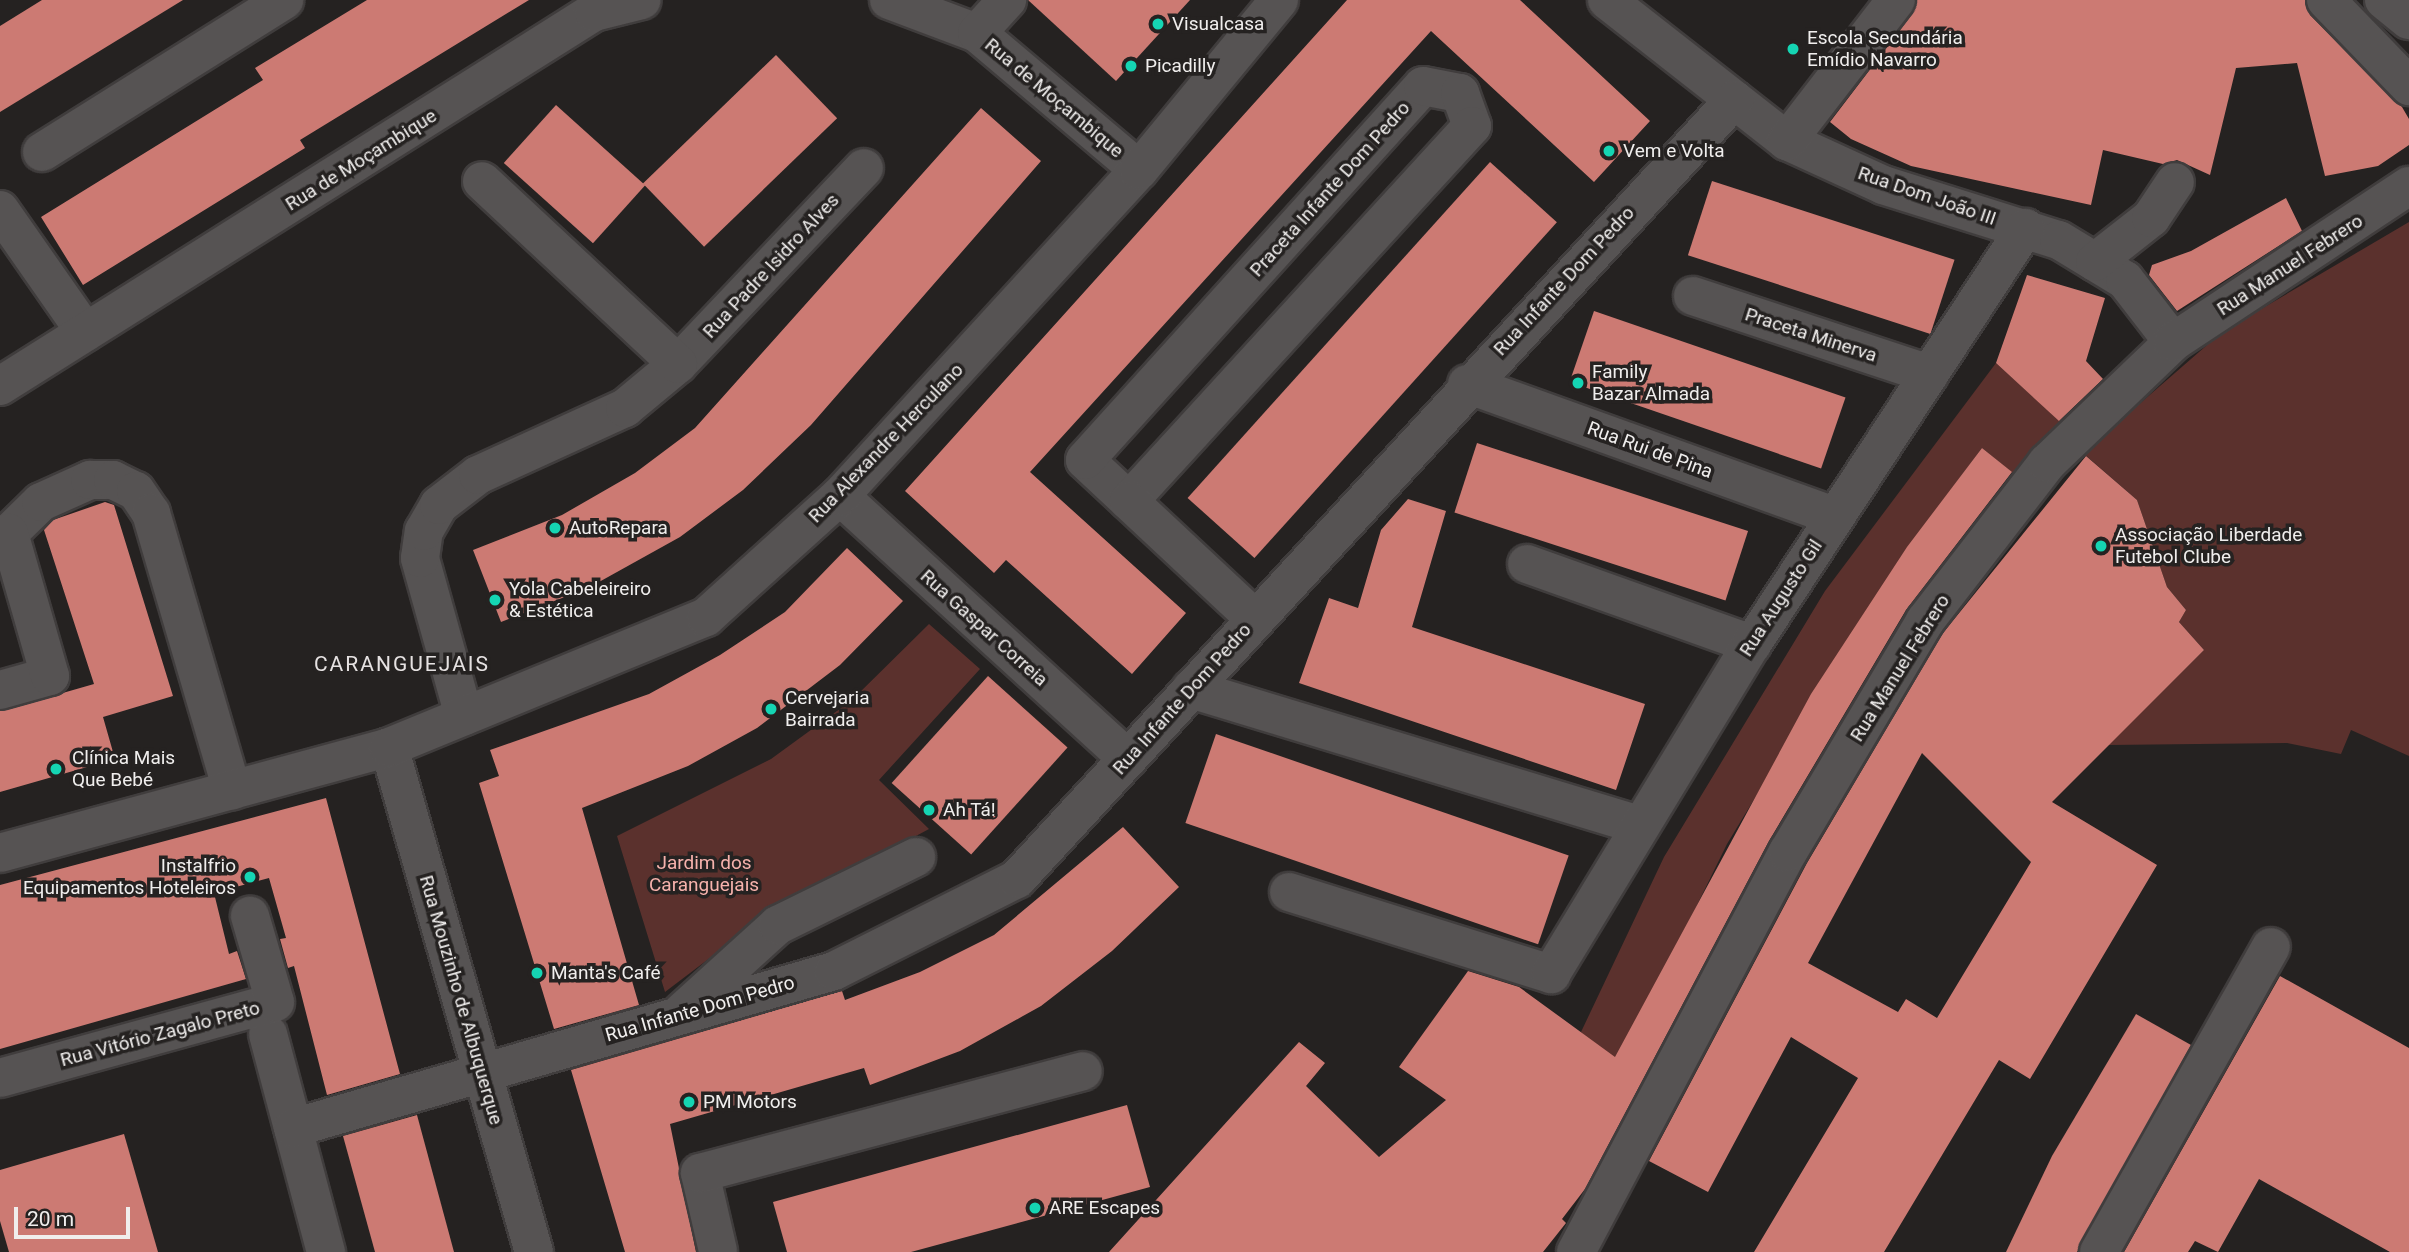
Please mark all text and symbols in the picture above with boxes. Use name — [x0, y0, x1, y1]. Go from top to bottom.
place label: Visualcasa — [1172, 13, 1264, 35]
marker: Visualcasa — [1150, 16, 1166, 32]
place label: Escola Secundária Emídio Navarro — [1807, 27, 1963, 71]
street label: Rua de Moçambique — [980, 33, 1128, 163]
marker: Escola Secundária Emídio Navarro — [1785, 41, 1801, 57]
place label: Picadilly — [1145, 55, 1215, 77]
marker: Picadilly — [1123, 58, 1139, 74]
street label: Praceta Infante Dom Pedro — [1245, 97, 1415, 281]
street label: Rua de Moçambique — [281, 104, 441, 216]
place label: Vem e Volta — [1623, 140, 1725, 162]
marker: Vem e Volta — [1601, 143, 1617, 159]
street label: Rua Dom João III — [1855, 162, 1999, 230]
street label: Rua Padre Isidro Alves — [698, 189, 844, 343]
street label: Rua Infante Dom Pedro — [1489, 202, 1639, 360]
street label: Rua Manuel Febrero — [2213, 209, 2367, 321]
street label: Praceta Minerva — [1742, 303, 1880, 367]
street label: Rua Alexandre Herculano — [804, 358, 968, 528]
place label: Family Bazar Almada — [1592, 361, 1710, 405]
marker: Family Bazar Almada — [1570, 375, 1586, 391]
street label: Rua Rui de Pina — [1584, 417, 1716, 483]
place label: AutoRepara — [569, 517, 668, 539]
marker: AutoRepara — [547, 520, 563, 536]
place label: Associação Liberdade Futebol Clube — [2115, 524, 2302, 568]
street label: Rua Augusto Gil — [1735, 535, 1827, 661]
marker: Associação Liberdade Futebol Clube — [2093, 538, 2109, 554]
street label: Rua Gaspar Correia — [916, 565, 1052, 691]
place label: Yola Cabeleireiro & Estética — [509, 578, 651, 622]
street label: Rua Manuel Febrero — [1846, 590, 1954, 746]
marker: Yola Cabeleireiro & Estética — [487, 592, 503, 608]
street label: Rua Infante Dom Pedro — [1108, 619, 1256, 779]
district label: CARANGUEJAIS — [315, 651, 489, 677]
place label: Cervejaria Bairrada — [785, 687, 869, 731]
marker: Cervejaria Bairrada — [763, 701, 779, 717]
place label: Clínica Mais Que Bebé — [72, 747, 175, 791]
marker: Clínica Mais Que Bebé — [46, 759, 66, 779]
place label: Ah Tá! — [943, 799, 996, 821]
marker: Ah Tá! — [921, 802, 937, 818]
park label: Jardim dos Caranguejais — [649, 852, 759, 896]
place label: Instalfrio Equipamentos Hoteleiros — [23, 855, 236, 899]
marker: Instalfrio Equipamentos Hoteleiros — [242, 869, 258, 885]
street label: Rua Mouzinho de Albuquerque — [414, 873, 508, 1127]
place label: Manta's Café — [551, 962, 661, 984]
marker: Manta's Café — [529, 965, 545, 981]
street label: Rua Infante Dom Pedro — [603, 971, 797, 1047]
street label: Rua Vitório Zagalo Preto — [58, 996, 262, 1072]
place label: PM Motors — [703, 1091, 797, 1113]
marker: PM Motors — [681, 1094, 697, 1110]
scale bar — [18, 1192, 133, 1236]
place label: ARE Escapes — [1049, 1197, 1160, 1219]
marker: ARE Escapes — [1027, 1200, 1043, 1216]
text: 20 m — [27, 1207, 74, 1231]

